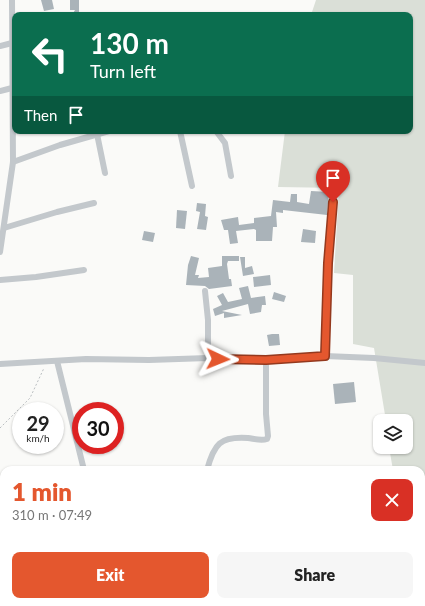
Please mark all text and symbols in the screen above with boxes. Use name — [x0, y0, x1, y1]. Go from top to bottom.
text: 130 m — [90, 26, 169, 60]
icon: left — [24, 28, 76, 80]
text: Turn left — [90, 60, 156, 82]
icon: arrive — [65, 104, 87, 126]
text: Then — [24, 106, 57, 124]
pin — [316, 161, 350, 202]
icon: arrive — [322, 167, 344, 189]
position arrow — [197, 338, 239, 380]
speed limit sign: 30 — [72, 402, 124, 454]
text: 29 — [26, 411, 50, 435]
map controls — [373, 414, 413, 454]
button: layers — [373, 414, 413, 454]
text: km/h — [26, 432, 50, 444]
text: 1 min — [12, 477, 72, 506]
button: close — [371, 479, 413, 521]
text: 310 m · 07:49 — [12, 507, 92, 523]
button: Exit — [12, 552, 209, 598]
button: Share — [217, 552, 413, 598]

